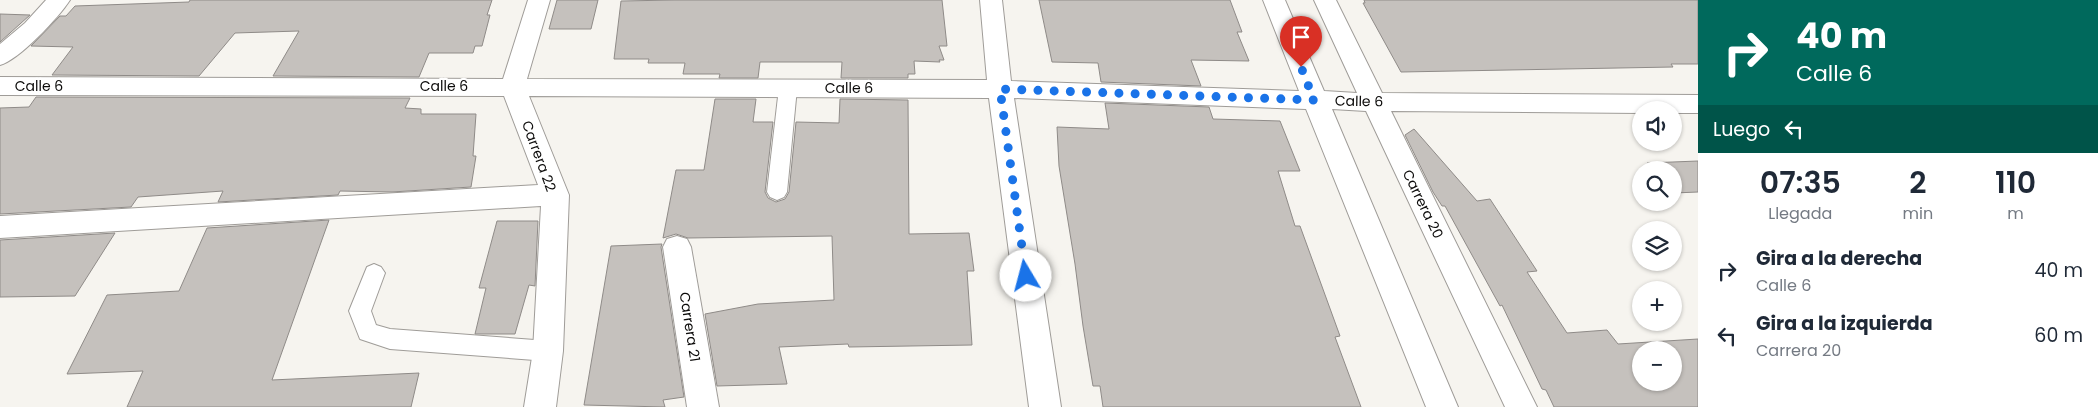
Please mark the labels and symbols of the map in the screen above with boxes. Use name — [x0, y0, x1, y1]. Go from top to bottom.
pin — [1280, 16, 1322, 67]
street label: Calle 6 — [15, 76, 63, 96]
street label: Calle 6 — [420, 76, 468, 96]
street label: Calle 6 — [825, 78, 873, 98]
street label: Calle 6 — [1335, 91, 1384, 111]
street label: Carrera 22 — [517, 118, 561, 194]
street label: Carrera 20 — [1398, 166, 1448, 242]
position arrow — [999, 249, 1051, 301]
street label: Carrera 21 — [675, 291, 705, 363]

